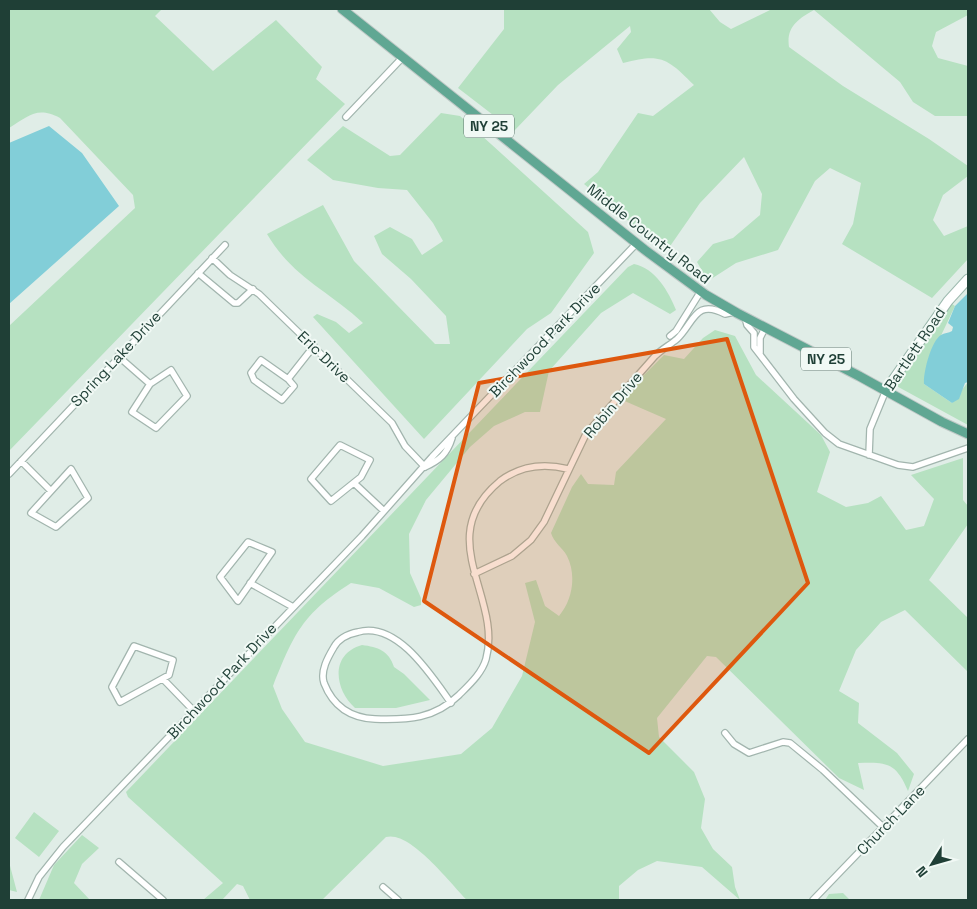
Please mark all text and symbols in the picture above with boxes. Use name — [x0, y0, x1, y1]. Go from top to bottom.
road number: NY 25 — [464, 114, 514, 138]
street label: Middle Country Road — [584, 179, 715, 288]
street label: Birchwood Park Drive — [485, 278, 604, 401]
street label: Bartlett Road — [880, 304, 949, 394]
street label: Spring Lake Drive — [66, 307, 165, 410]
street label: Eric Drive — [294, 327, 355, 387]
road number: NY 25 — [801, 348, 851, 370]
street label: Robin Drive — [579, 367, 646, 442]
street label: Birchwood Park Drive — [163, 619, 280, 743]
street label: Church Lane — [852, 781, 929, 859]
north arrow — [907, 839, 957, 889]
text: N — [912, 863, 932, 881]

